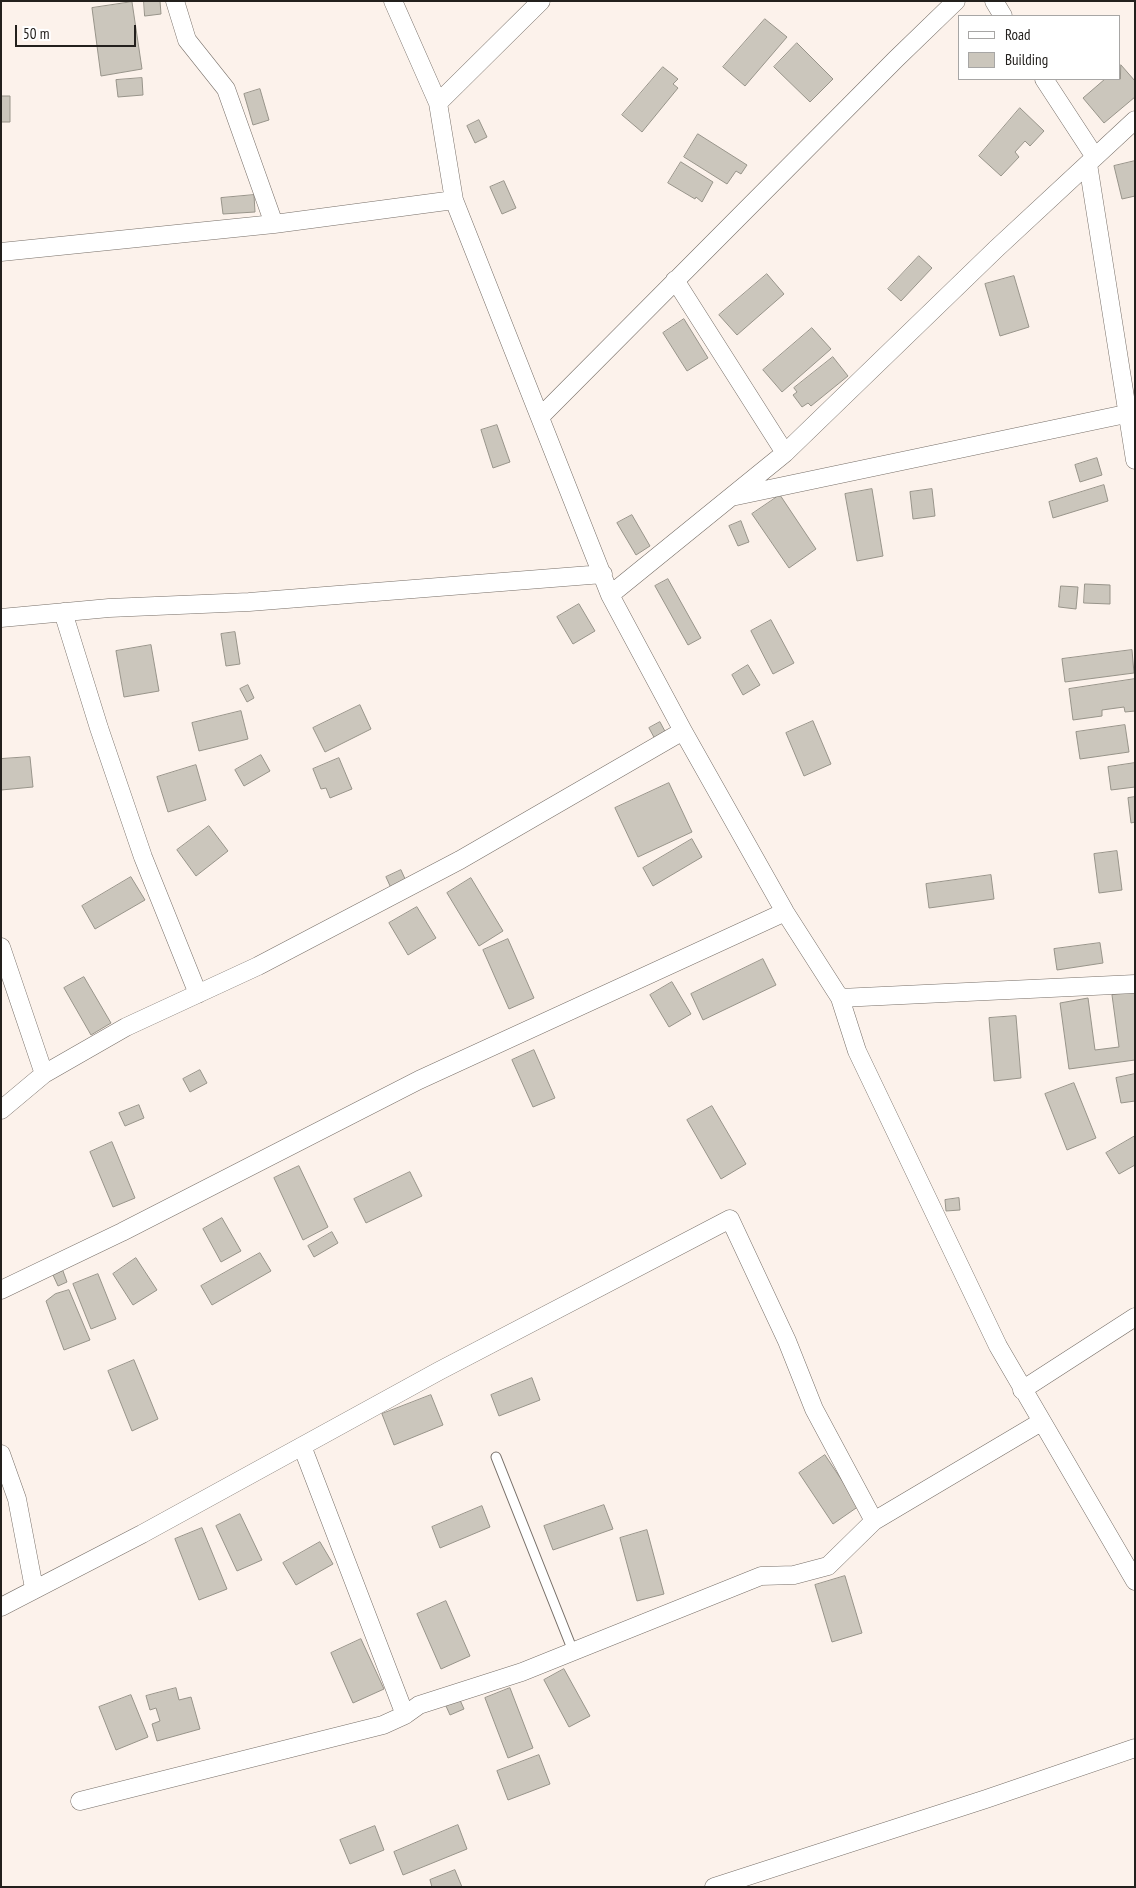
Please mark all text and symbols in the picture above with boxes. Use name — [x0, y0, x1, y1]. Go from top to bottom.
scale bar — [18, 15, 139, 47]
legend — [958, 15, 1121, 80]
text: 50 m — [23, 24, 49, 43]
text: Road — [1005, 25, 1031, 44]
text: Building — [1005, 50, 1048, 69]

